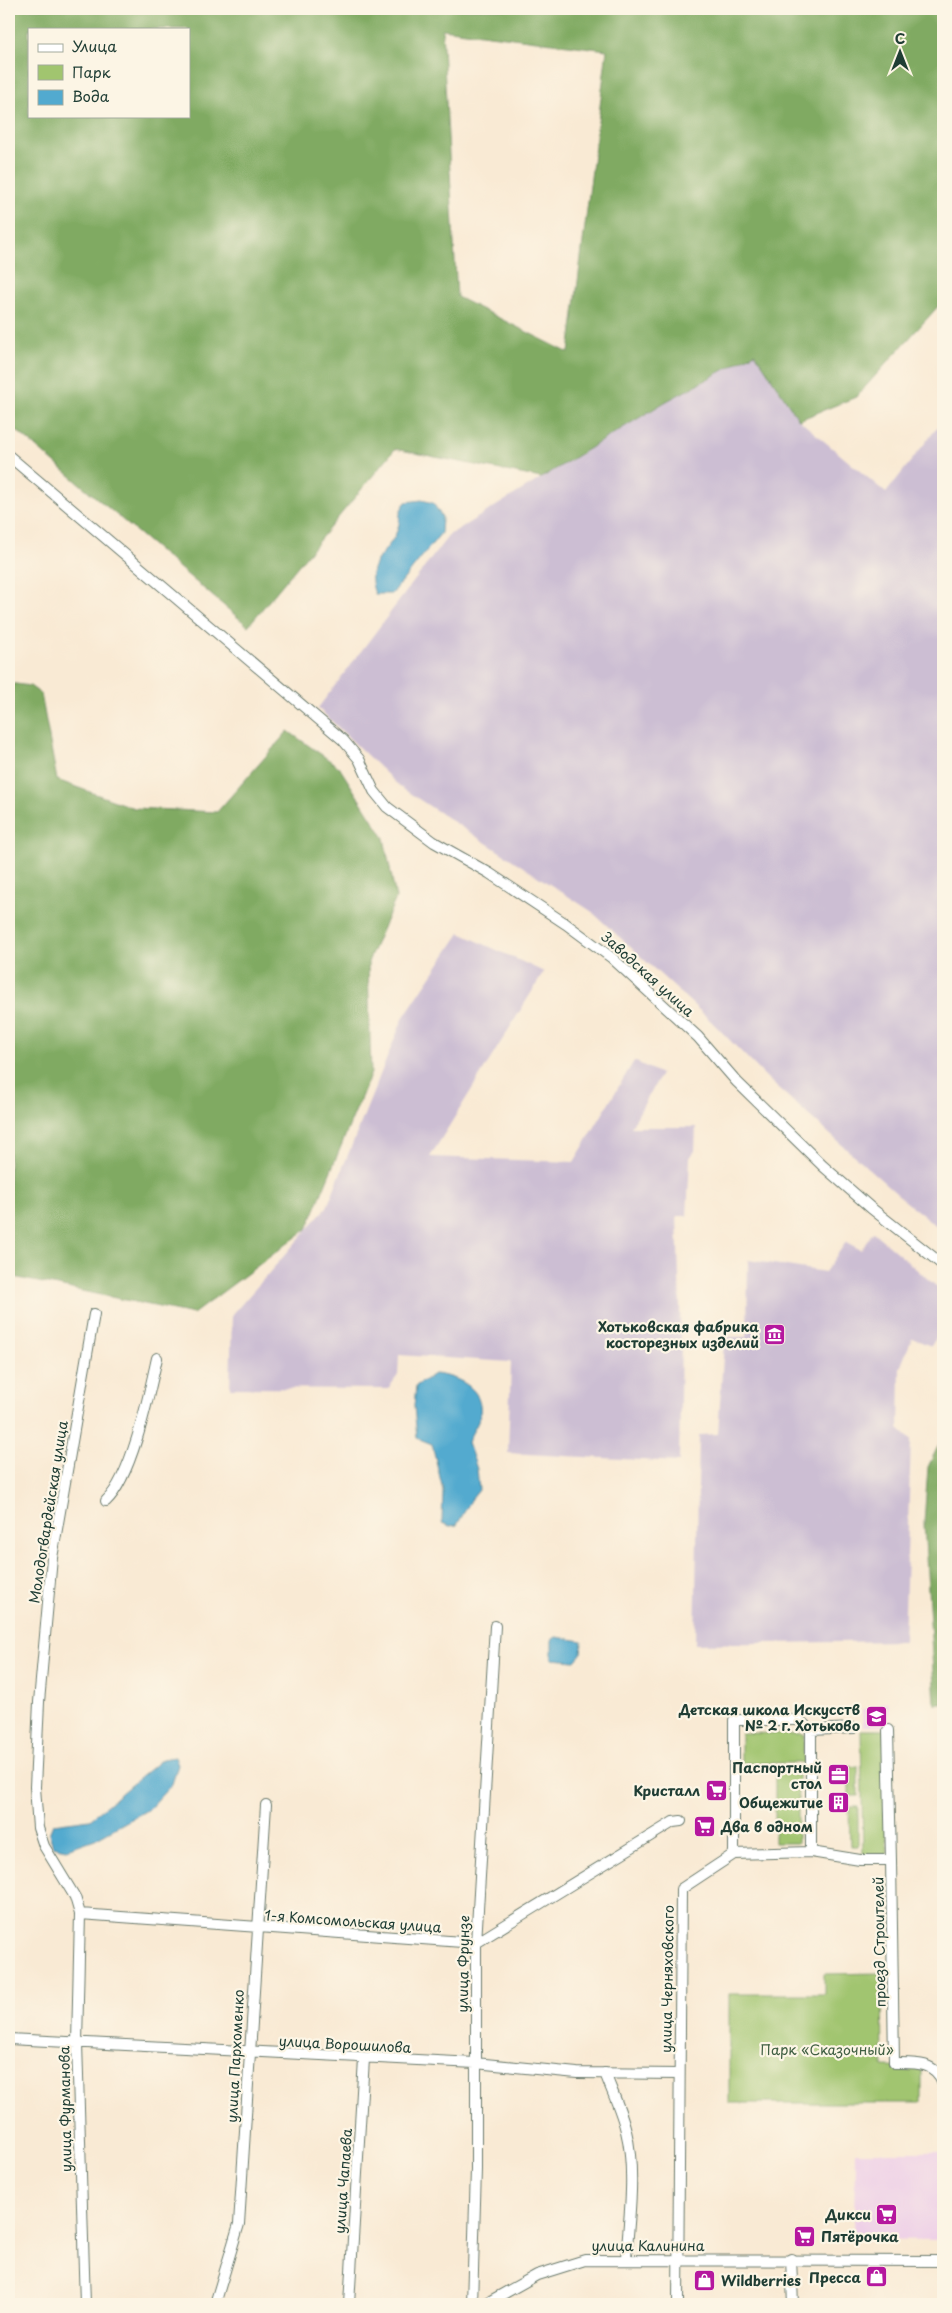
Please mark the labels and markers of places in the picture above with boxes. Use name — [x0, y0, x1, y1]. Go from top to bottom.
place label: Хотьковская фабрика косторезных изделий — [598, 1316, 759, 1353]
museum icon: Хотьковская фабрика косторезных изделий — [763, 1322, 787, 1346]
place label: Детская школа Искусств № 2 г. Хотьково — [678, 1699, 860, 1736]
school or university icon: Детская школа Искусств № 2 г. Хотьково — [864, 1705, 888, 1729]
place label: Паспортный стол — [732, 1757, 822, 1794]
office icon: Паспортный стол — [826, 1763, 850, 1787]
supermarket icon: Кристалл — [704, 1778, 728, 1802]
place label: Кристалл — [634, 1780, 700, 1801]
building icon: Общежитие — [827, 1790, 851, 1814]
place label: Общежитие — [739, 1792, 823, 1813]
supermarket icon: Два в одном — [693, 1814, 717, 1838]
place label: Два в одном — [720, 1816, 813, 1837]
supermarket icon: Дикси — [875, 2202, 899, 2226]
place label: Дикси — [825, 2204, 871, 2225]
supermarket icon: Пятёрочка — [793, 2224, 817, 2248]
place label: Пятёрочка — [821, 2226, 899, 2247]
shop icon: Пресса — [865, 2265, 889, 2289]
place label: Пресса — [809, 2267, 862, 2288]
shop icon: Wildberries — [693, 2268, 717, 2292]
place label: Wildberries — [721, 2270, 801, 2291]

